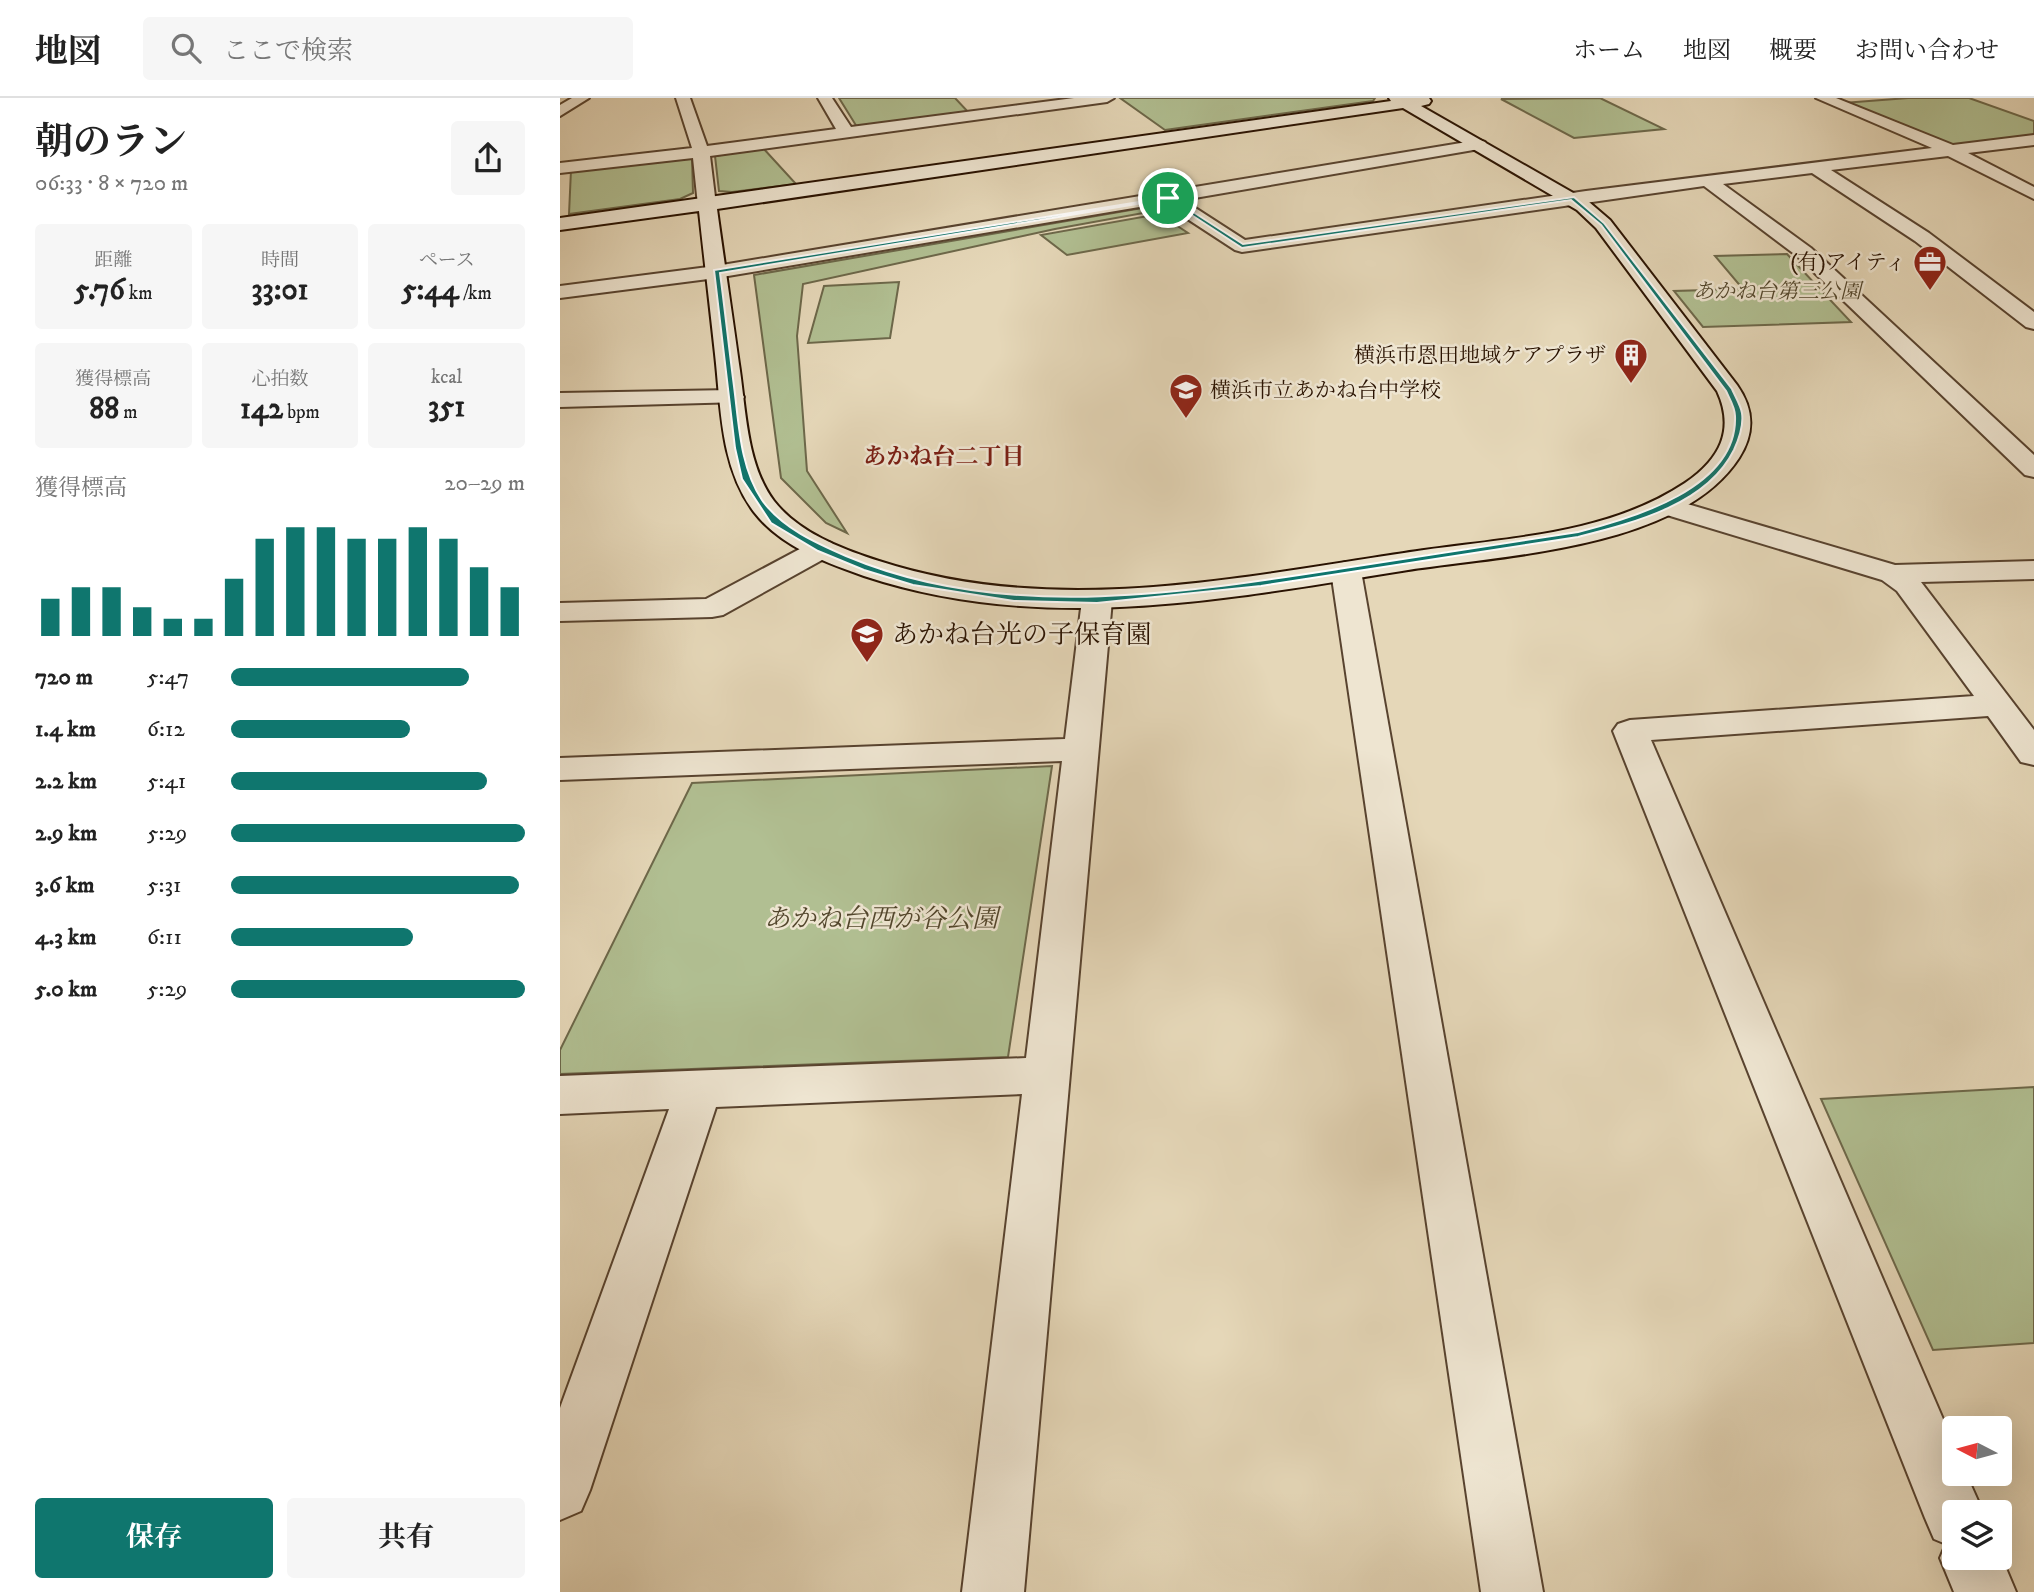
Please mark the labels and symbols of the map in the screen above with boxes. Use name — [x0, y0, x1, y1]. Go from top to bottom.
pin — [1138, 168, 1198, 228]
office icon: (有)アイティ — [1911, 243, 1949, 292]
place label: (有)アイティ — [1791, 250, 1906, 276]
park label: あかね台第三公園 — [1693, 279, 1864, 305]
building icon: 横浜市恩田地域ケアプラザ — [1612, 336, 1650, 385]
place label: 横浜市恩田地域ケアプラザ — [1354, 343, 1606, 369]
school or university icon: 横浜市立あかね台中学校 — [1167, 371, 1205, 420]
place label: 横浜市立あかね台中学校 — [1210, 378, 1441, 404]
district label: あかね台二丁目 — [864, 443, 1025, 472]
school or university icon: あかね台光の子保育園 — [848, 615, 886, 664]
place label: あかね台光の子保育園 — [892, 619, 1152, 652]
park label: あかね台西が谷公園 — [764, 903, 1002, 936]
north arrow — [1942, 1416, 2012, 1486]

